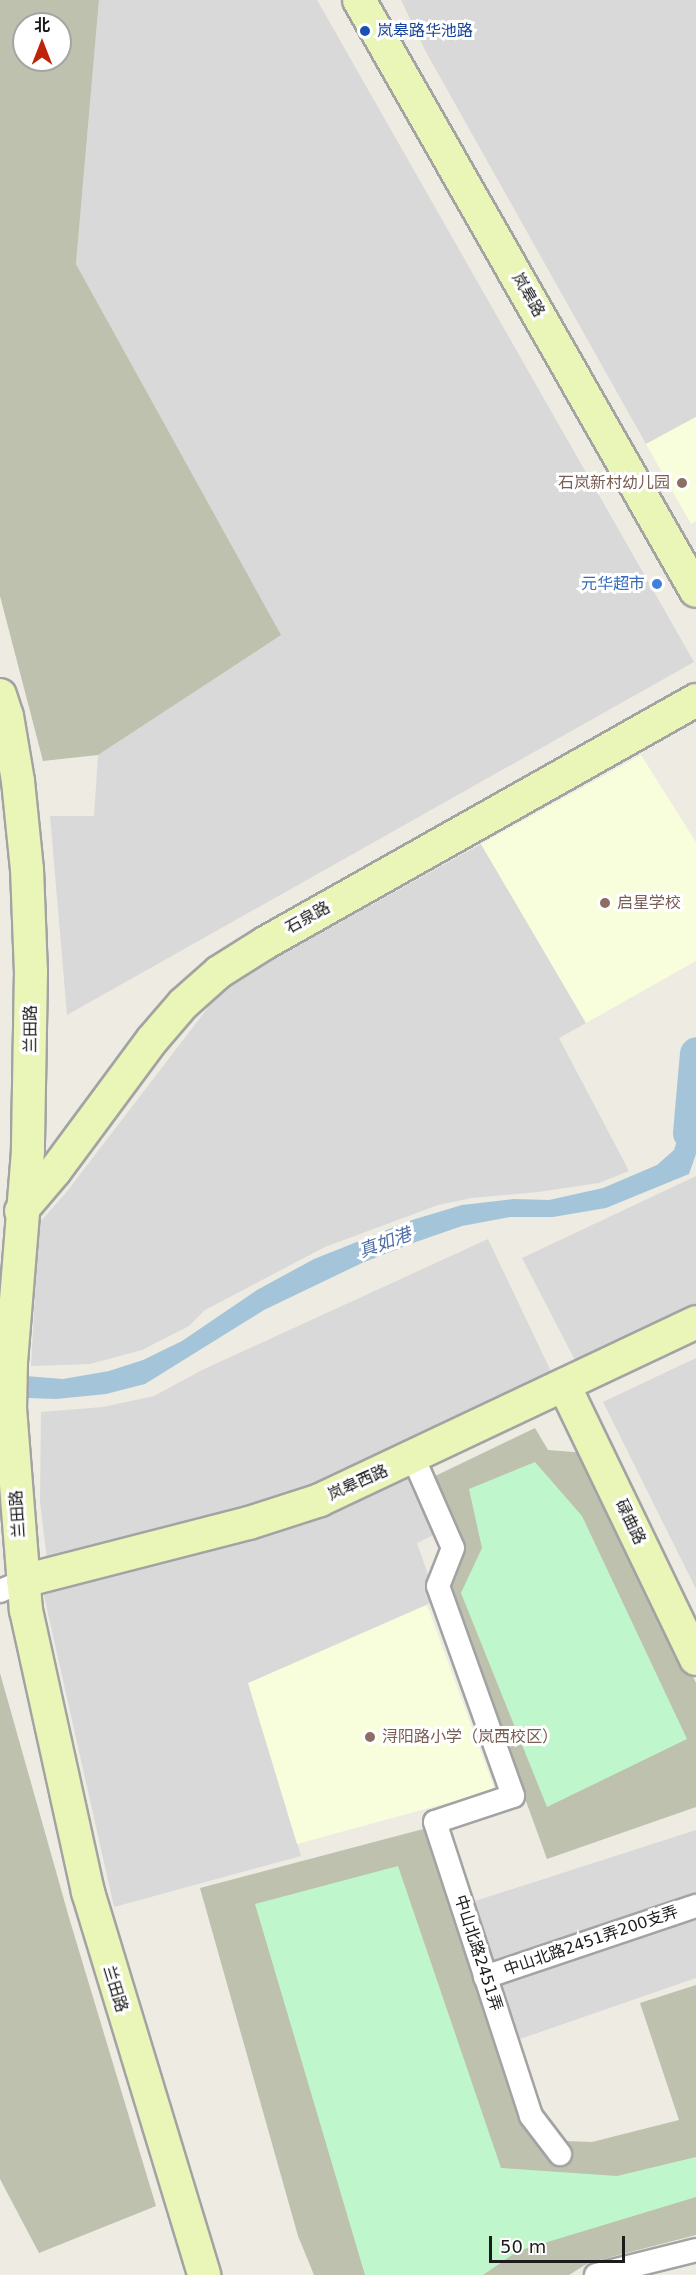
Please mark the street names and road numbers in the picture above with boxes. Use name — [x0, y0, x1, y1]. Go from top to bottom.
street label: 岚皋路 — [508, 269, 548, 321]
street label: 石泉路 — [282, 898, 334, 938]
street label: 兰田路 — [21, 1005, 41, 1053]
street label: 岚皋西路 — [325, 1461, 391, 1505]
street label: 兰田路 — [7, 1489, 29, 1539]
street label: 碌曲路 — [611, 1496, 649, 1548]
street label: 中山北路2451弄 — [450, 1893, 506, 2013]
street label: 中山北路2451弄200支弄 — [501, 1902, 681, 1980]
street label: 兰田路 — [99, 1963, 131, 2015]

